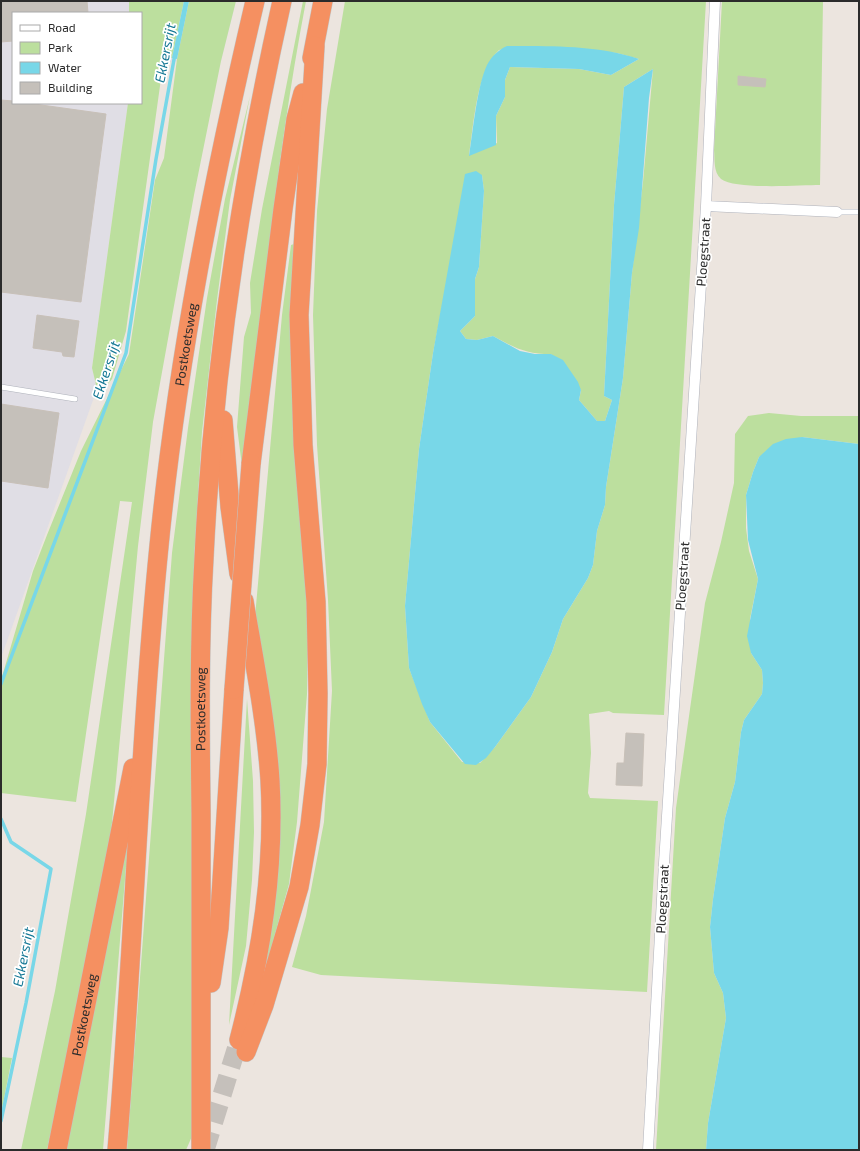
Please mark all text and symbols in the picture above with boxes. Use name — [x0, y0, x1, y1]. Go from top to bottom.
legend — [12, 12, 142, 104]
text: Road — [48, 20, 76, 34]
water label: Ekkersrijt — [150, 21, 179, 84]
text: Park — [48, 40, 73, 54]
text: Water — [48, 60, 82, 74]
text: Building — [48, 80, 93, 94]
street label: Ploegstraat — [693, 217, 713, 287]
street label: Postkoetsweg — [171, 302, 200, 387]
water label: Ekkersrijt — [88, 338, 123, 401]
street label: Ploegstraat — [672, 541, 692, 611]
street label: Postkoetsweg — [192, 667, 208, 751]
street label: Ploegstraat — [652, 864, 672, 934]
water label: Ekkersrijt — [8, 925, 37, 988]
street label: Postkoetsweg — [68, 972, 100, 1057]

